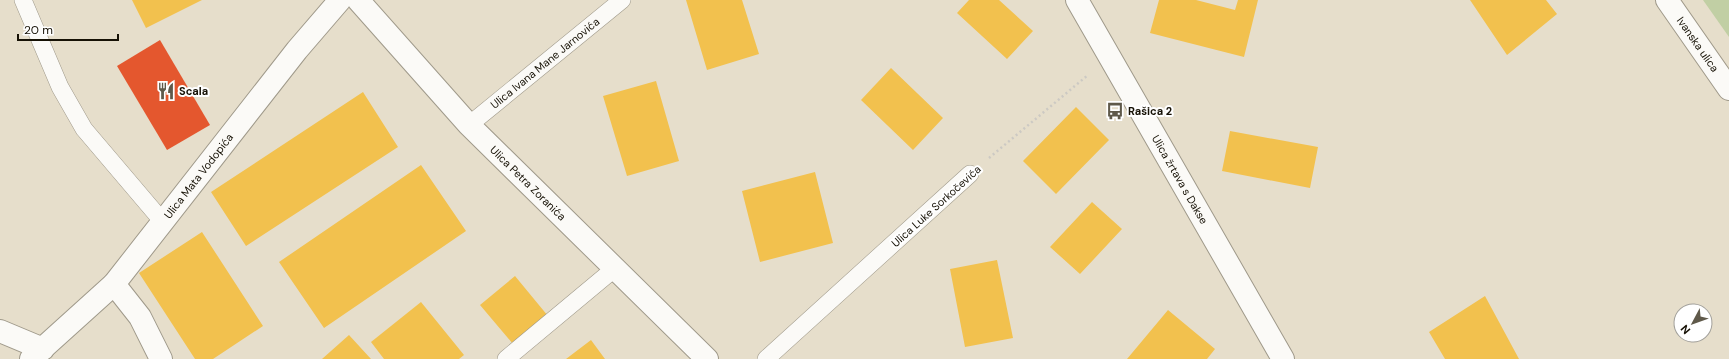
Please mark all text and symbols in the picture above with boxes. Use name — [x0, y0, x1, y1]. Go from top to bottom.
street label: Ulica Ivana Mane Jarnovića — [488, 14, 602, 112]
street label: Ivanska ulica — [1674, 14, 1722, 75]
scale bar — [18, 16, 118, 42]
text: 20 m — [24, 22, 53, 38]
restaurant icon: Scala — [156, 81, 176, 101]
place label: Scala — [179, 84, 208, 98]
bus stop icon: Rašica 2 — [1105, 101, 1125, 121]
place label: Rašica 2 — [1128, 104, 1172, 118]
street label: Ulica Mata Vodopića — [161, 131, 236, 221]
street label: Ulica žrtava s Dakse — [1149, 133, 1211, 227]
street label: Ulica Petra Zoranića — [487, 143, 569, 223]
street label: Ulica Luke Sorkočevića — [888, 162, 984, 250]
north arrow — [1673, 303, 1713, 343]
text: N — [1678, 322, 1693, 337]

